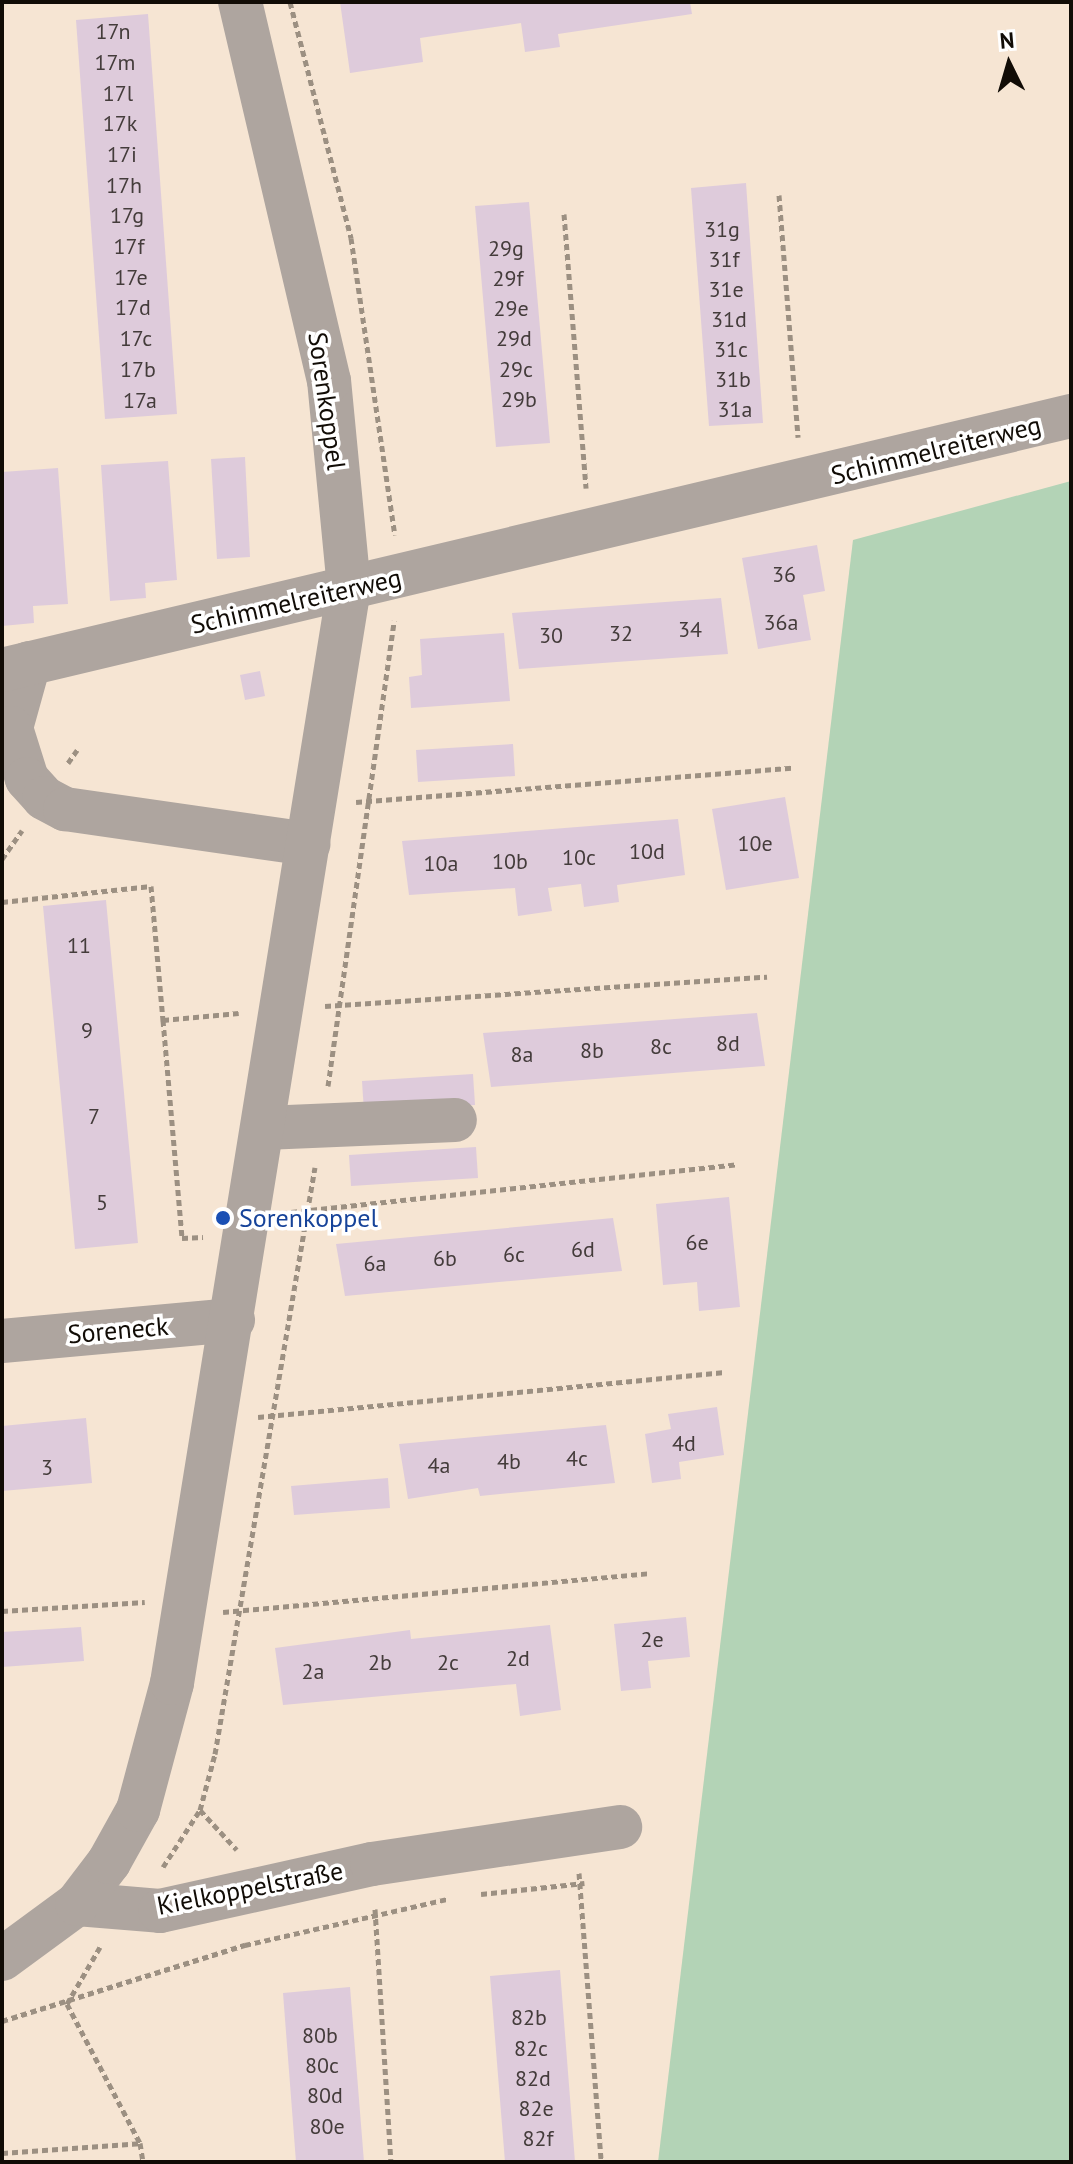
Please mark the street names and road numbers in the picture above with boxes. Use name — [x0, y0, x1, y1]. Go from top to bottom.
street label: Sorenkoppel — [302, 330, 352, 472]
street label: Schimmelreiterweg — [828, 409, 1044, 491]
street label: Schimmelreiterweg — [188, 562, 404, 640]
street label: Soreneck — [66, 1310, 170, 1350]
street label: Kielkoppelstraße — [154, 1855, 346, 1921]

